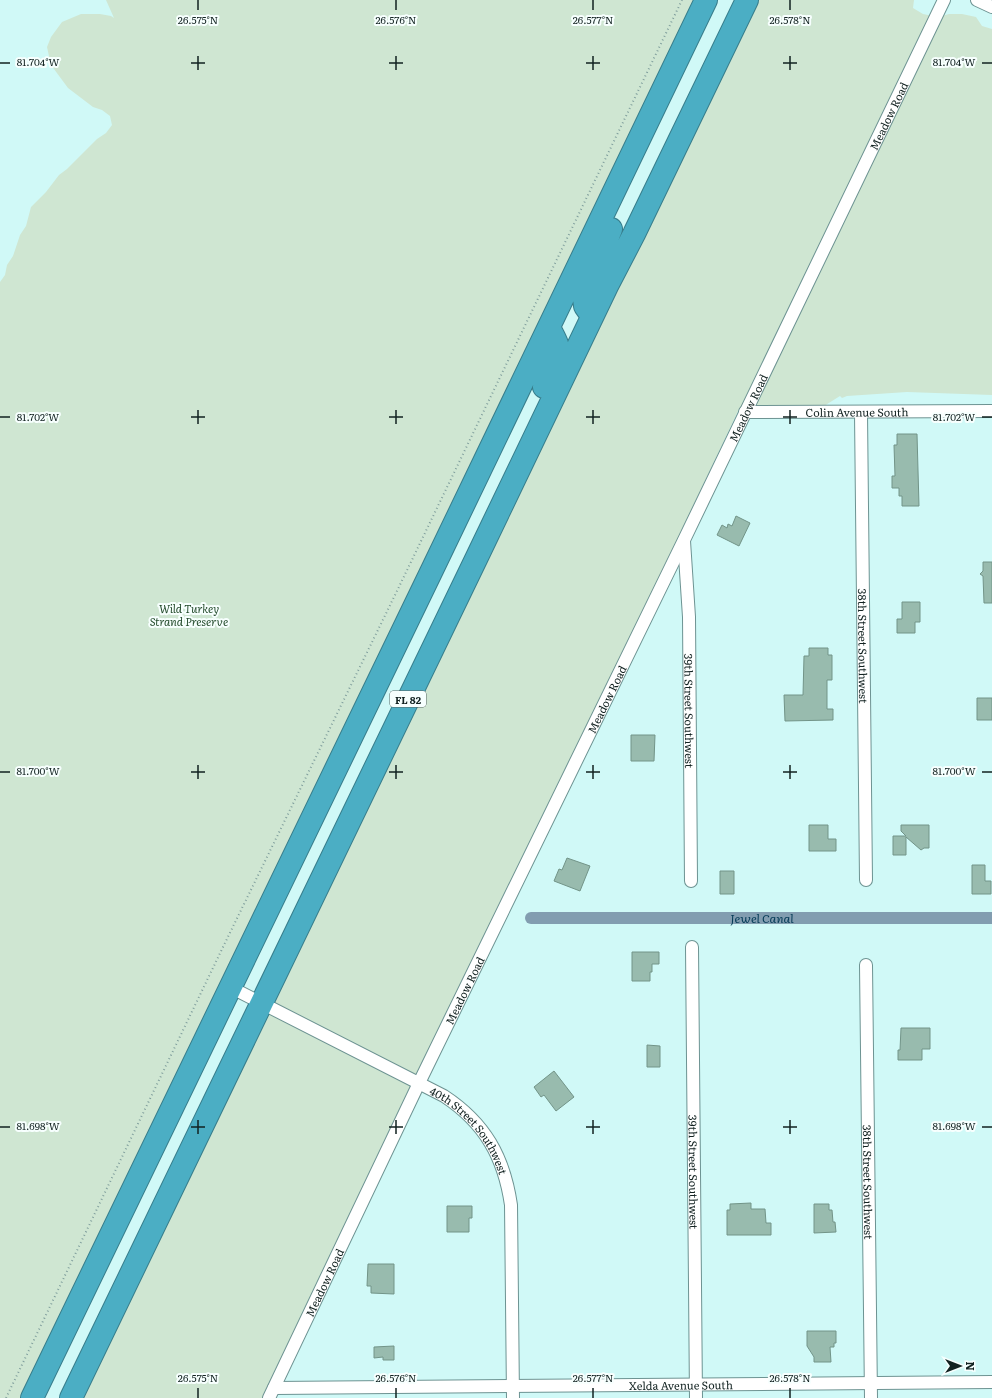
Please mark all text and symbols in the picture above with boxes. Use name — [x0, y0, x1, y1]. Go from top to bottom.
text: 26.575°N — [178, 12, 218, 27]
text: 26.576°N — [376, 12, 416, 27]
text: 26.577°N — [573, 12, 613, 27]
text: 26.578°N — [769, 12, 811, 27]
text: 81.704°W — [17, 54, 59, 69]
text: 81.704°W — [933, 54, 975, 69]
street label: Meadow Road — [865, 79, 912, 152]
street label: Meadow Road — [725, 371, 771, 444]
street label: Colin Avenue South — [805, 403, 909, 420]
text: 81.702°W — [17, 409, 59, 424]
text: 81.702°W — [933, 409, 975, 424]
street label: 38th Street Southwest — [855, 588, 872, 704]
park label: Wild Turkey Strand Preserve — [150, 600, 228, 629]
street label: 39th Street Southwest — [681, 654, 698, 769]
street label: Meadow Road — [583, 662, 630, 736]
road number: FL 82 — [390, 691, 426, 707]
text: 81.700°W — [16, 763, 60, 778]
text: 81.700°W — [932, 763, 976, 778]
water label: Jewel Canal — [730, 909, 794, 927]
street label: Meadow Road — [441, 953, 488, 1027]
street label: 40th Street Southwest — [427, 1082, 512, 1177]
street label: 39th Street Southwest — [685, 1115, 703, 1230]
text: 81.698°W — [16, 1118, 60, 1133]
text: 81.698°W — [932, 1118, 976, 1133]
street label: 38th Street Southwest — [860, 1124, 877, 1240]
street label: Meadow Road — [301, 1245, 347, 1319]
north arrow — [940, 1346, 980, 1386]
text: N — [963, 1361, 979, 1371]
text: 26.575°N — [178, 1370, 218, 1385]
text: 26.576°N — [376, 1370, 416, 1385]
text: 26.577°N — [573, 1370, 613, 1385]
text: 26.578°N — [769, 1370, 811, 1385]
street label: Xelda Avenue South — [629, 1376, 733, 1393]

